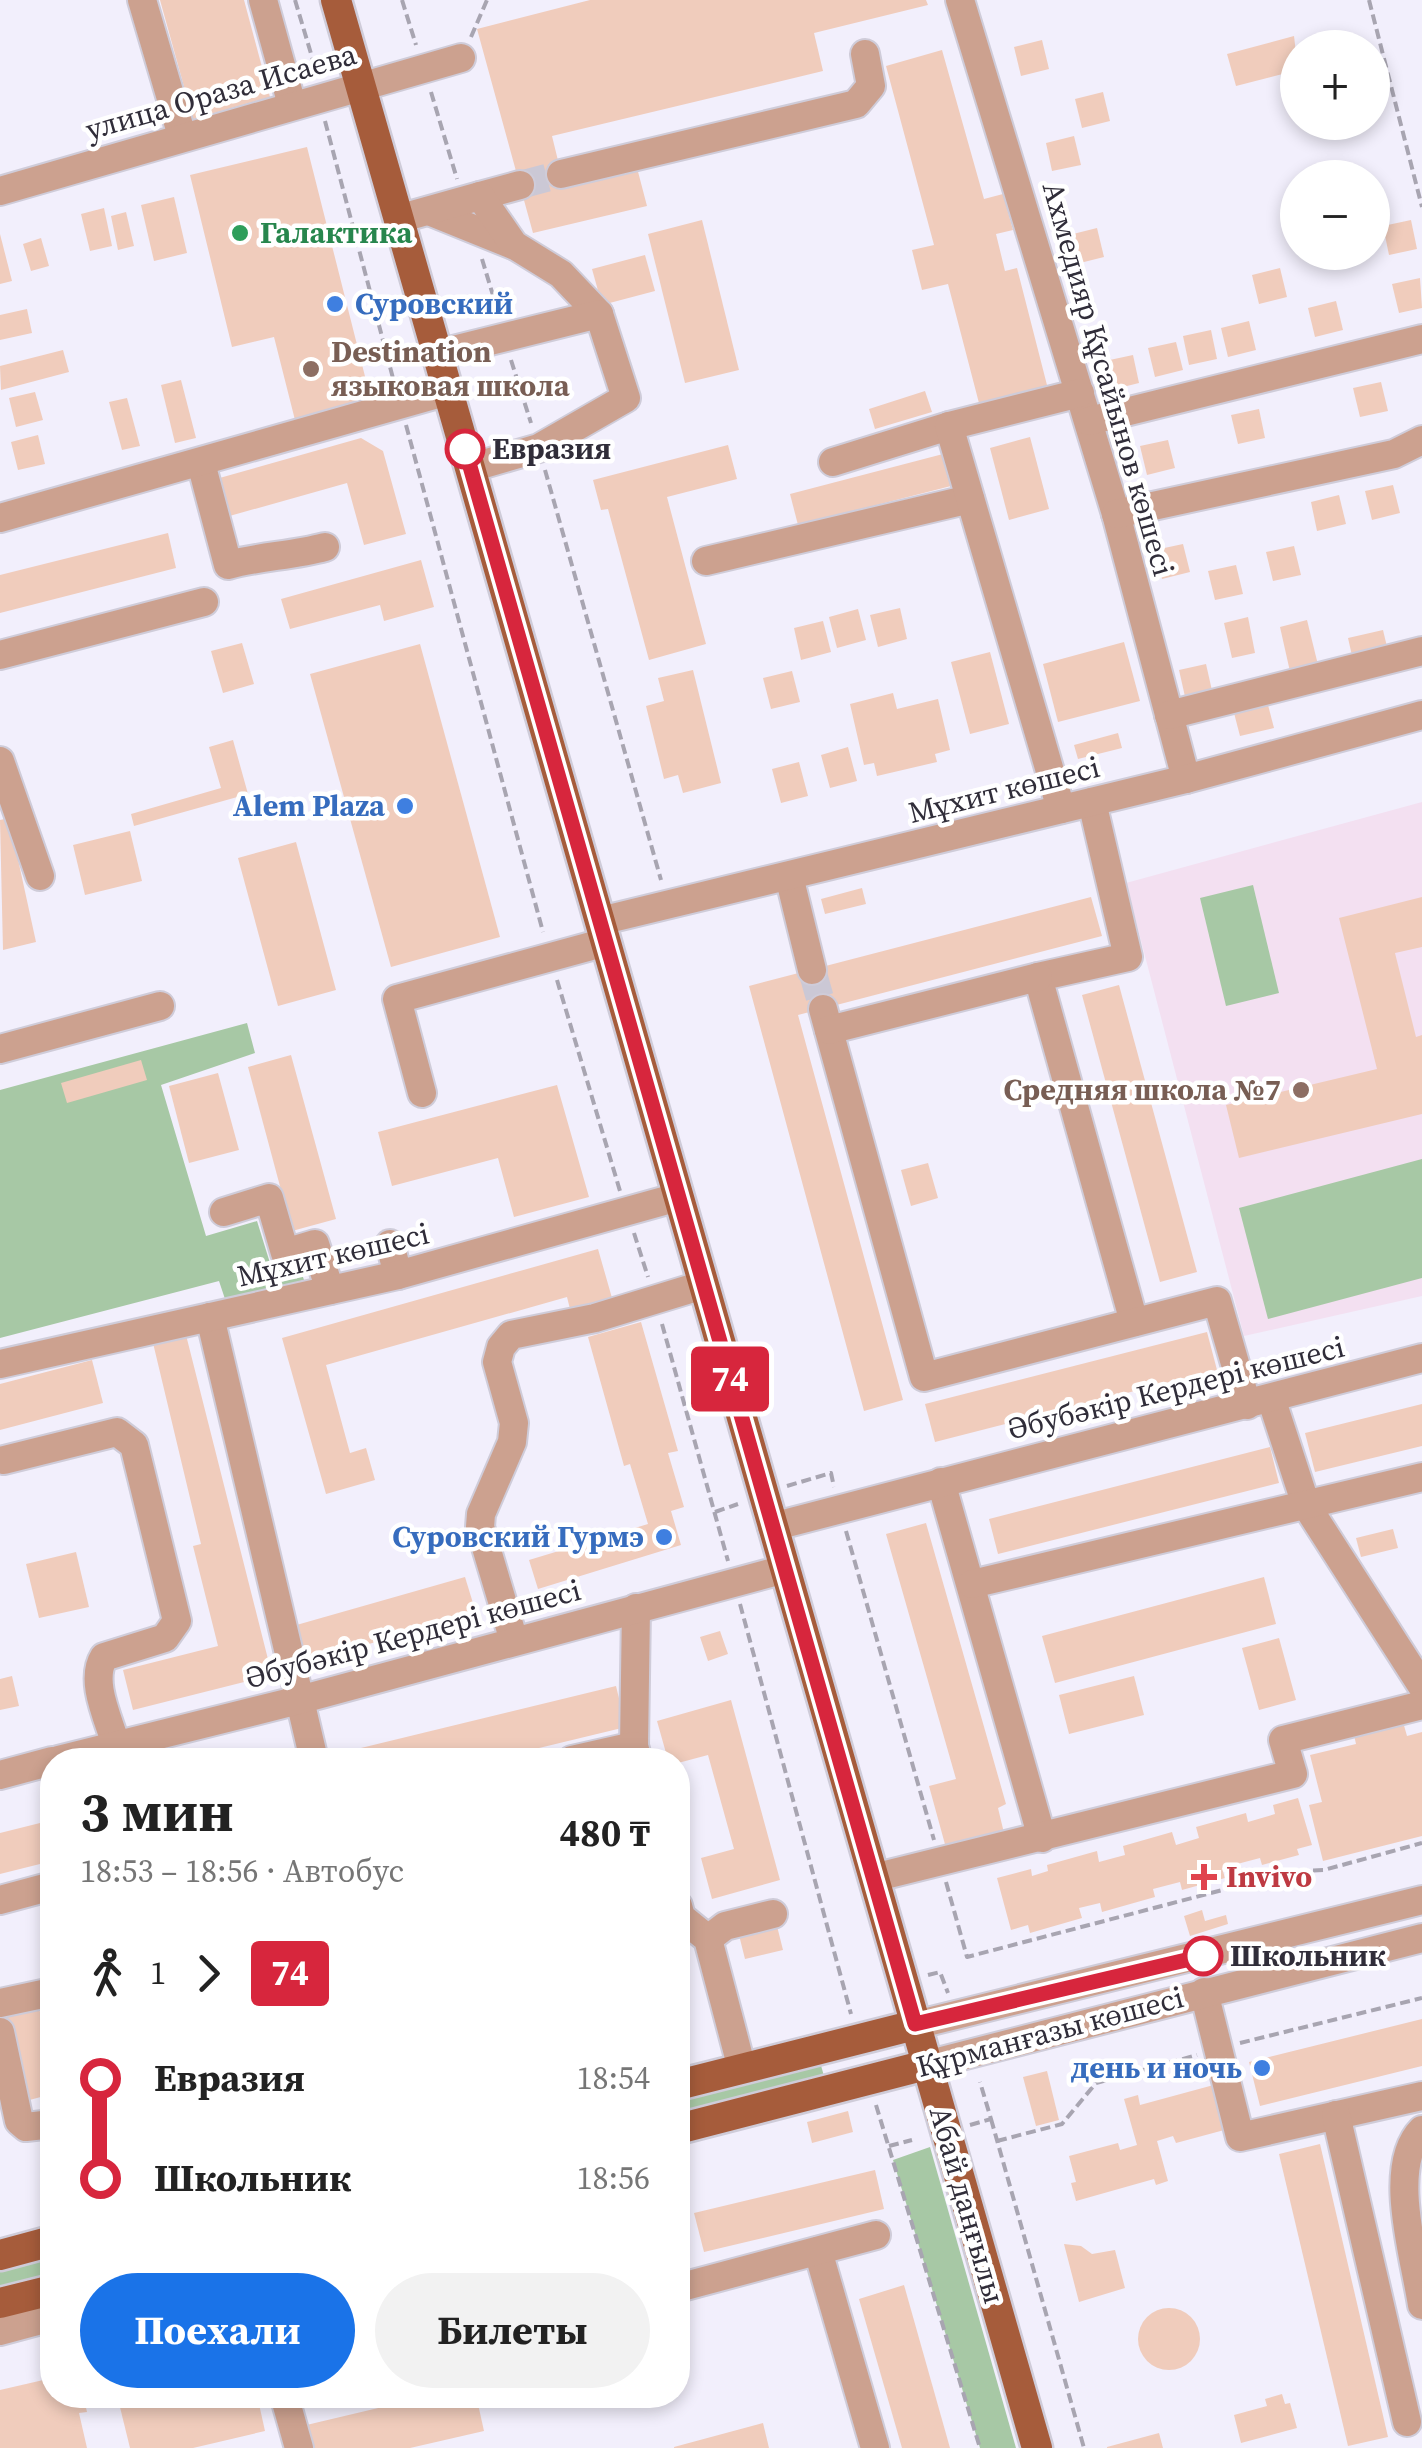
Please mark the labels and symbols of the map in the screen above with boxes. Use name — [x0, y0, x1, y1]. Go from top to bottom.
street label: улица Ораза Исаева — [81, 33, 362, 150]
street label: Ахмедияр Құсайынов көшесі — [1033, 177, 1184, 581]
place label: Галактика — [260, 212, 413, 253]
marker: Галактика — [229, 222, 251, 244]
place label: Суровский — [355, 283, 513, 324]
marker: Суровский — [324, 293, 346, 315]
place label: Destination языковая школа — [331, 331, 571, 406]
marker: Destination языковая школа — [300, 358, 322, 380]
place label: Евразия — [492, 428, 611, 469]
marker: Евразия — [446, 430, 484, 468]
street label: Мұхит көшесі — [904, 746, 1104, 833]
place label: Alem Plaza — [233, 785, 386, 826]
marker: Alem Plaza — [394, 795, 416, 817]
place label: Средняя школа №7 — [1003, 1069, 1281, 1110]
marker: Средняя школа №7 — [1290, 1079, 1312, 1101]
street label: Мұхит көшесі — [233, 1213, 433, 1296]
street label: Әбубәкір Кердері көшесі — [1003, 1326, 1349, 1449]
line badge: 74 — [685, 1346, 775, 1412]
place label: Суровский Гурмэ — [392, 1516, 644, 1557]
marker: Суровский Гурмэ — [653, 1526, 675, 1548]
street label: Әбубәкір Кердері көшесі — [241, 1569, 585, 1698]
place label: Invivo — [1226, 1856, 1312, 1897]
marker: Invivo — [1191, 1864, 1217, 1890]
place label: Школьник — [1230, 1935, 1386, 1976]
marker: Школьник — [1184, 1937, 1222, 1975]
street label: Құрманғазы көшесі — [912, 1976, 1188, 2087]
place label: день и ночь — [1071, 2047, 1242, 2088]
marker: день и ночь — [1251, 2057, 1273, 2079]
street label: Абай даңғылы — [920, 2101, 1015, 2308]

